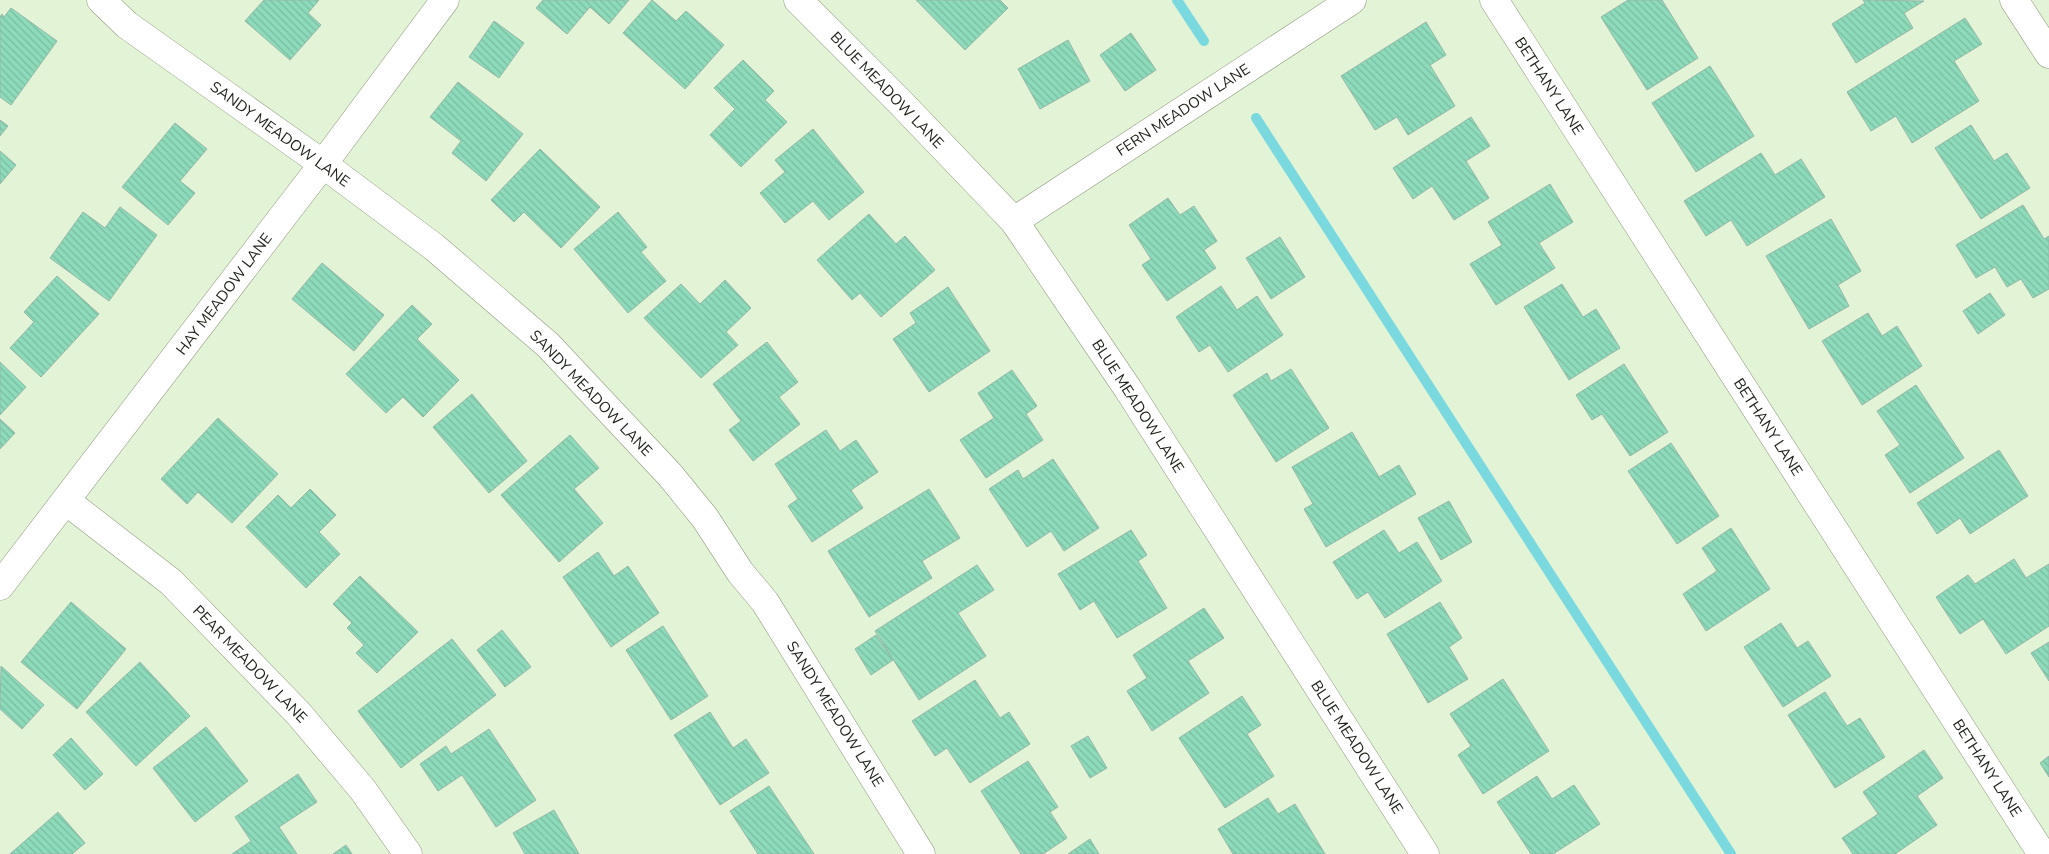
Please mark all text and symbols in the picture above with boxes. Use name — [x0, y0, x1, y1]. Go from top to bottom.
street label: BLUE MEADOW LANE — [826, 27, 948, 153]
street label: BETHANY LANE — [1510, 33, 1588, 139]
street label: FERN MEADOW LANE — [1112, 59, 1254, 161]
street label: SANDY MEADOW LANE — [206, 76, 354, 192]
street label: HAY MEADOW LANE — [172, 229, 276, 359]
street label: SANDY MEADOW LANE — [525, 326, 657, 460]
street label: BLUE MEADOW LANE — [1087, 336, 1189, 476]
street label: BETHANY LANE — [1729, 374, 1807, 480]
street label: PEAR MEADOW LANE — [188, 601, 312, 727]
street label: SANDY MEADOW LANE — [782, 637, 888, 791]
street label: BLUE MEADOW LANE — [1306, 677, 1408, 817]
street label: BETHANY LANE — [1948, 715, 2026, 821]

